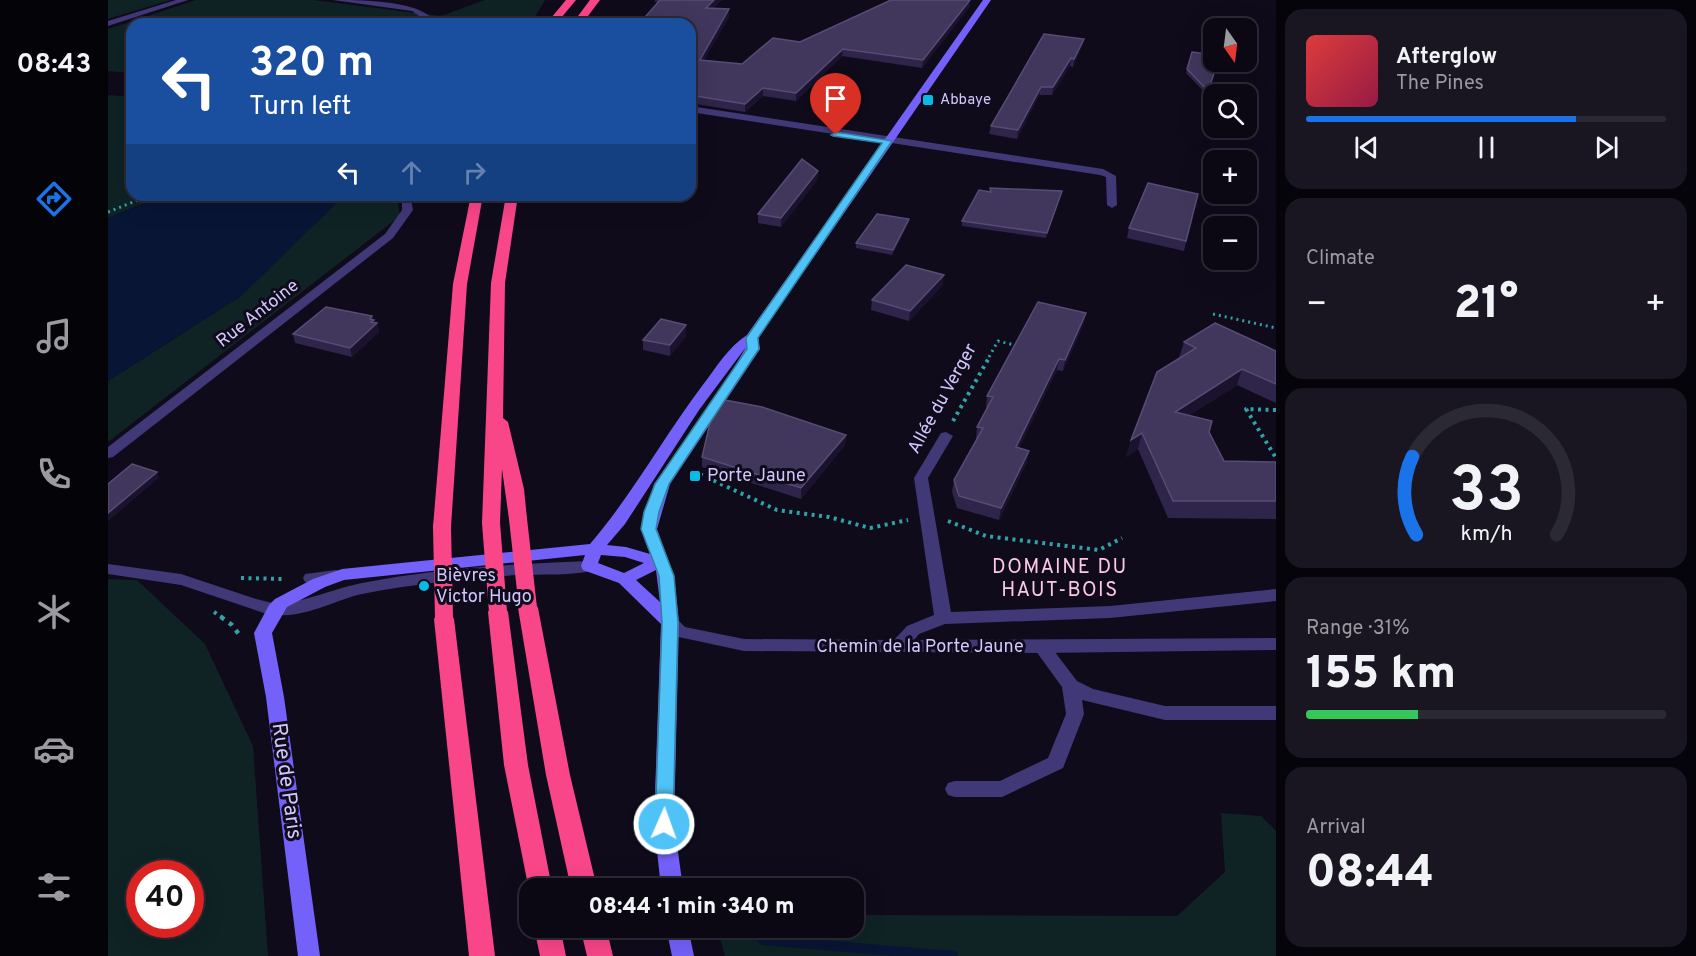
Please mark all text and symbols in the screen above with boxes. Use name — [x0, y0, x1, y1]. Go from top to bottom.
north arrow — [1203, 18, 1257, 72]
map controls — [1203, 18, 1257, 270]
text: 320 m — [249, 38, 374, 91]
icon: left — [150, 42, 228, 120]
text: Afterglow — [1396, 44, 1497, 71]
text: 08:43 — [17, 48, 91, 82]
text: The Pines — [1396, 71, 1484, 97]
pin — [810, 73, 861, 135]
icon: arrive — [819, 82, 852, 115]
button: search — [1203, 84, 1257, 138]
text: Turn left — [249, 90, 351, 124]
place label: Abbaye — [940, 91, 991, 110]
marker: Abbaye — [921, 93, 935, 107]
icon: previous — [1350, 131, 1383, 164]
icon: pause — [1470, 131, 1503, 164]
icon: next — [1590, 131, 1623, 164]
button: + — [1203, 150, 1257, 204]
icon: left — [332, 156, 365, 189]
icon: ahead — [395, 156, 428, 189]
icon: right — [458, 156, 491, 189]
icon: directions — [33, 178, 75, 220]
button: − — [1203, 216, 1257, 270]
text: Climate — [1306, 246, 1375, 272]
street label: Rue Antoine — [212, 275, 304, 353]
text: 21° — [1454, 277, 1518, 334]
text: − — [1306, 285, 1327, 327]
text: + — [1645, 285, 1666, 327]
icon: music — [33, 315, 75, 357]
street label: Allée du Verger — [903, 340, 983, 458]
icon: phone — [33, 453, 75, 495]
text: 33 — [1449, 454, 1523, 533]
place label: Porte Jaune — [707, 465, 806, 488]
marker: Porte Jaune — [688, 469, 702, 483]
text: km/h — [1460, 521, 1512, 548]
district label: DOMAINE DU HAUT-BOIS — [992, 555, 1128, 604]
place label: Bièvres Victor Hugo — [436, 565, 532, 609]
marker: Bièvres Victor Hugo — [417, 579, 431, 593]
icon: climate — [33, 591, 75, 633]
text: Range · 31% — [1306, 616, 1410, 642]
street label: Chemin de la Porte Jaune — [816, 636, 1024, 659]
text: 155 km — [1306, 647, 1456, 704]
street label: Rue de Paris — [264, 721, 308, 841]
icon: car — [33, 728, 75, 770]
position arrow — [632, 792, 696, 856]
text: Arrival — [1306, 815, 1366, 841]
text: 08:44 — [1306, 846, 1434, 903]
speed limit sign: 40 — [126, 860, 204, 938]
icon: filters — [33, 866, 75, 908]
text: 08:44 · 1 min · 340 m — [589, 894, 795, 921]

